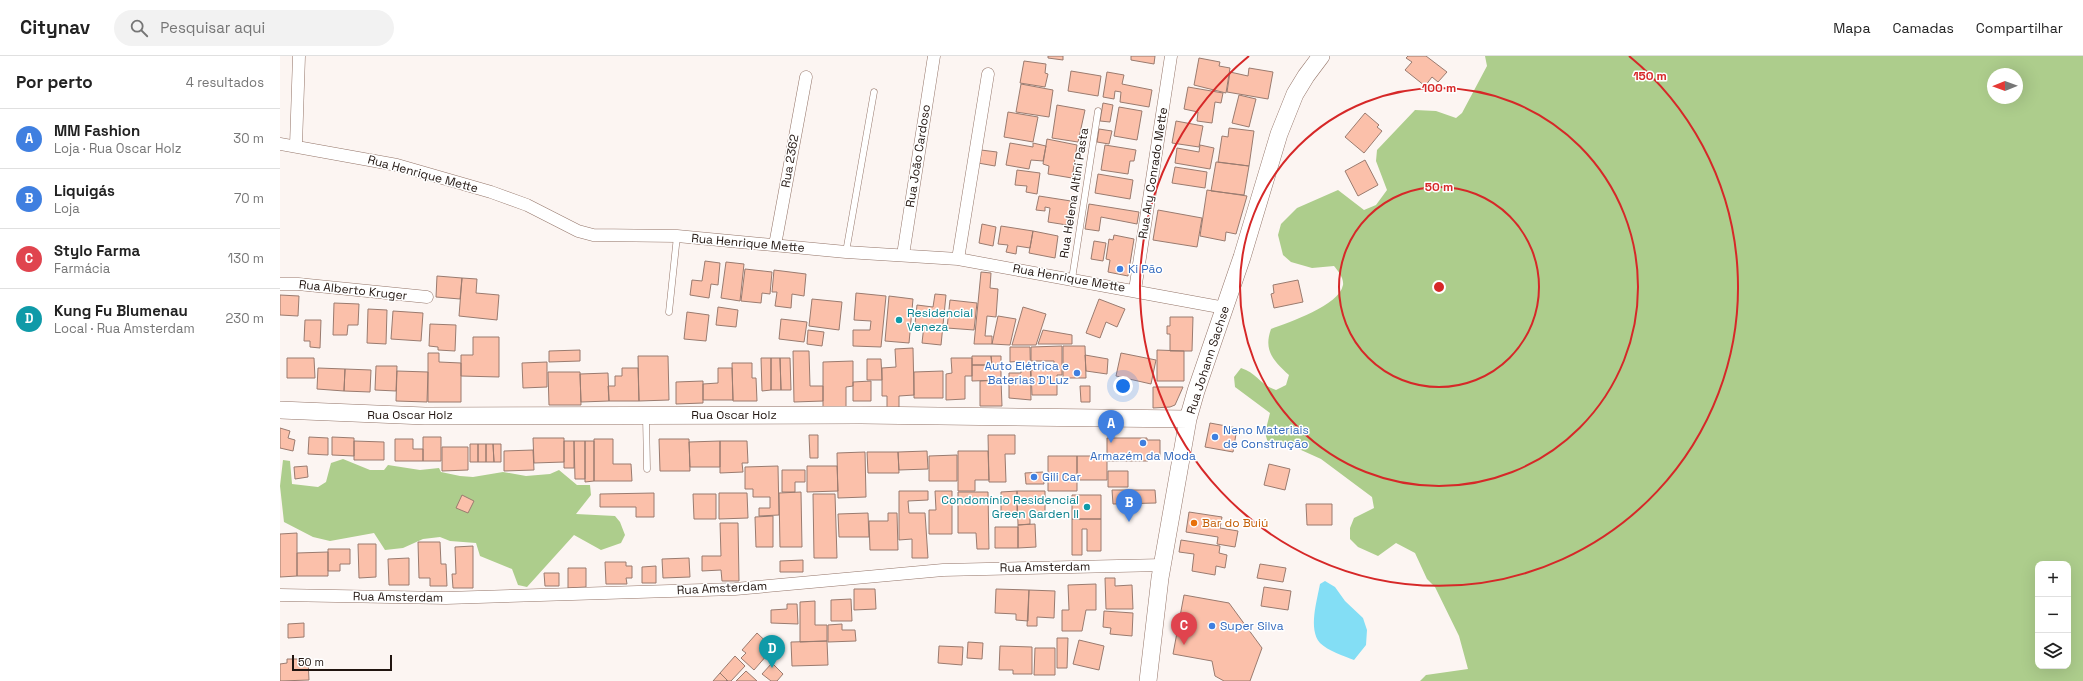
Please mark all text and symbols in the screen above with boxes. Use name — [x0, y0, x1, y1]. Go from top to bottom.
search box — [114, 10, 394, 46]
text: Citynav — [20, 15, 90, 40]
icon: search — [128, 17, 150, 39]
text: Pesquisar aqui — [160, 18, 265, 37]
text: Mapa — [1833, 19, 1870, 37]
text: Camadas — [1892, 19, 1954, 37]
text: Compartilhar — [1976, 19, 2063, 37]
text: 150 m — [1633, 68, 1667, 84]
north arrow — [1987, 68, 2023, 104]
text: Por perto — [16, 71, 93, 93]
text: 4 resultados — [186, 74, 264, 91]
text: 100 m — [1422, 80, 1456, 96]
street label: Rua João Cardoso — [902, 103, 934, 209]
street label: Rua Ary Conrado Mette — [1135, 106, 1171, 240]
text: MM Fashion — [54, 121, 140, 140]
street label: Rua Helena Altini Pasta — [1056, 126, 1092, 259]
text: A — [25, 130, 33, 147]
text: 30 m — [233, 130, 264, 147]
street label: Rua 2362 — [777, 133, 803, 189]
text: Loja · Rua Oscar Holz — [54, 140, 181, 157]
street label: Rua Henrique Mette — [366, 152, 480, 196]
text: 50 m — [1425, 179, 1453, 195]
text: Liquigás — [54, 181, 115, 200]
text: B — [25, 190, 33, 207]
text: 70 m — [234, 190, 264, 207]
text: Loja — [54, 200, 80, 217]
street label: Rua Henrique Mette — [691, 230, 805, 256]
text: Stylo Farma — [54, 241, 140, 260]
text: C — [25, 250, 33, 267]
text: 130 m — [228, 250, 264, 267]
text: Farmácia — [54, 260, 110, 277]
street label: Rua Henrique Mette — [1012, 260, 1126, 296]
place label: Ki Pão — [1128, 261, 1163, 277]
marker: Ki Pão — [1115, 264, 1125, 274]
street label: Rua Alberto Kruger — [298, 276, 408, 304]
centre of rings — [1432, 280, 1446, 294]
text: Kung Fu Blumenau — [54, 301, 188, 320]
street label: Rua Johann Sachse — [1183, 304, 1233, 416]
place label: Residencial Veneza — [907, 305, 973, 335]
text: D — [25, 310, 33, 327]
text: 230 m — [226, 310, 264, 327]
marker: Residencial Veneza — [894, 315, 904, 325]
text: Local · Rua Amsterdam — [54, 320, 195, 337]
place label: Auto Elétrica e Baterias D'Luz — [984, 358, 1069, 388]
marker: Auto Elétrica e Baterias D'Luz — [1072, 368, 1082, 378]
your location — [1113, 376, 1133, 396]
street label: Rua Oscar Holz — [367, 407, 453, 423]
street label: Rua Oscar Holz — [691, 407, 777, 423]
pin: A — [1098, 410, 1124, 443]
place label: Neno Materiais de Construção — [1223, 422, 1309, 452]
marker: Neno Materiais de Construção — [1210, 432, 1220, 442]
marker: Armazém da Moda — [1138, 438, 1148, 448]
place label: Armazém da Moda — [1090, 448, 1196, 464]
place label: Gili Car — [1042, 469, 1081, 485]
marker: Gili Car — [1029, 472, 1039, 482]
pin: B — [1116, 489, 1142, 522]
place label: Condomínio Residencial Green Garden II — [941, 492, 1079, 522]
marker: Condomínio Residencial Green Garden II — [1082, 502, 1092, 512]
place label: Bar do Buiú — [1202, 515, 1268, 531]
marker: Bar do Buiú — [1189, 518, 1199, 528]
street label: Rua Amsterdam — [1000, 558, 1090, 576]
map controls — [2035, 561, 2071, 669]
button: + — [2035, 561, 2071, 597]
street label: Rua Amsterdam — [676, 578, 768, 598]
street label: Rua Amsterdam — [353, 588, 443, 606]
button: − — [2035, 597, 2071, 633]
pin: C — [1171, 612, 1197, 645]
place label: Super Silva — [1220, 618, 1284, 634]
marker: Super Silva — [1207, 621, 1217, 631]
button: layers — [2035, 633, 2071, 669]
pin: D — [759, 635, 785, 668]
scale bar — [292, 653, 392, 672]
text: 50 m — [298, 655, 324, 669]

